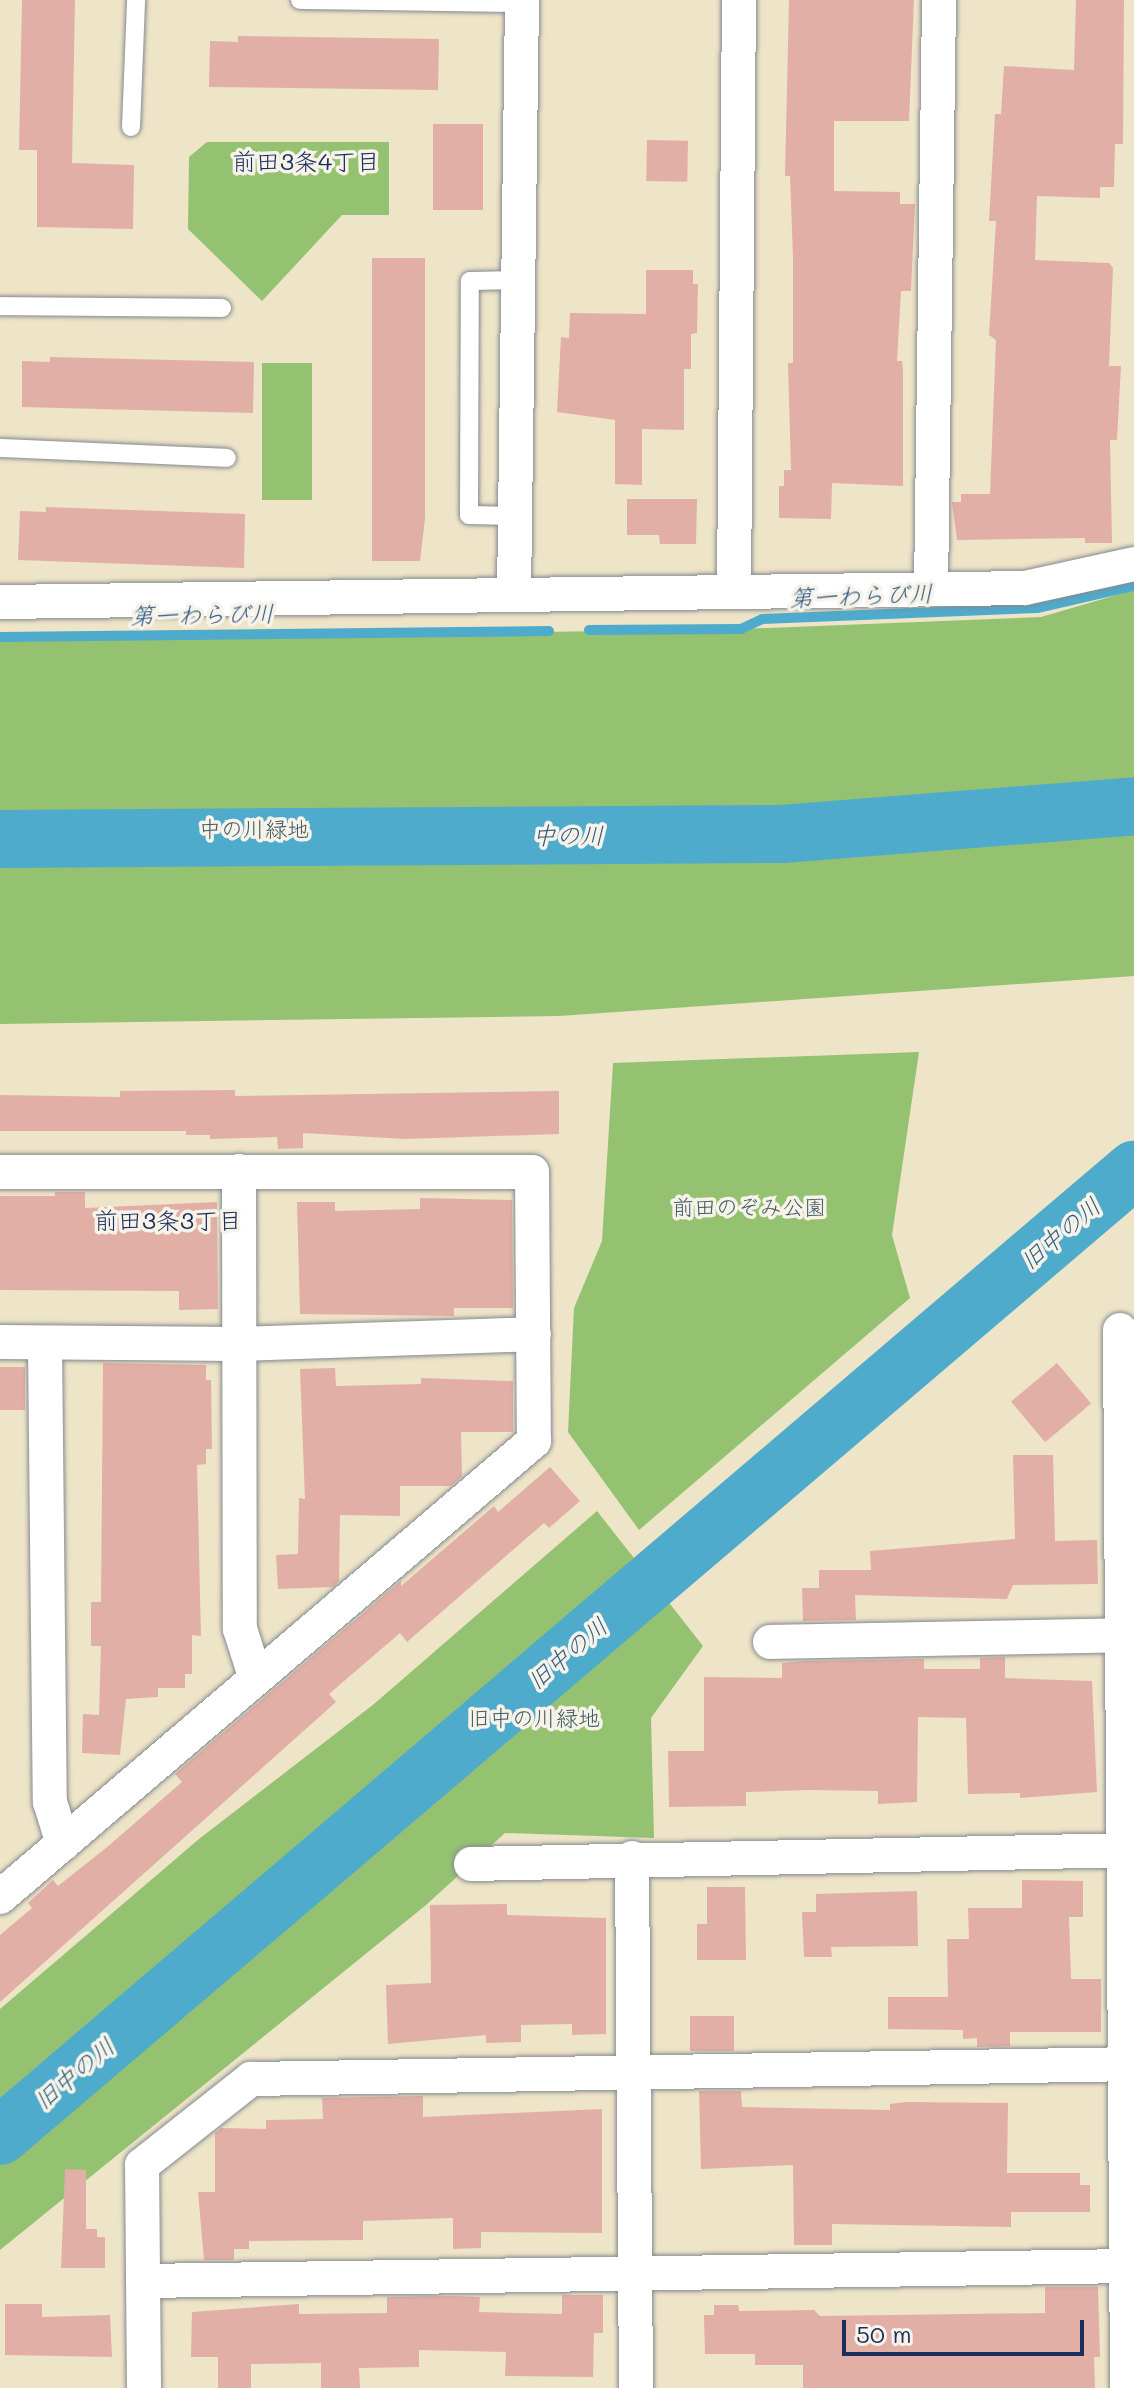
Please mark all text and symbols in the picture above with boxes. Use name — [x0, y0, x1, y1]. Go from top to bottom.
district label: 前田3条4丁目 — [232, 147, 380, 175]
water label: 第一わらび川 — [789, 578, 933, 612]
water label: 第一わらび川 — [130, 598, 274, 630]
park label: 中の川緑地 — [199, 816, 309, 842]
water label: 中の川 — [532, 821, 604, 849]
water label: 旧中の川 — [1014, 1191, 1106, 1275]
park label: 前田のぞみ公園 — [672, 1194, 826, 1220]
district label: 前田3条3丁目 — [94, 1206, 242, 1234]
water label: 旧中の川 — [521, 1611, 613, 1695]
park label: 旧中の川緑地 — [468, 1705, 600, 1731]
water label: 旧中の川 — [28, 2031, 120, 2115]
scale bar — [846, 2304, 1088, 2354]
text: 50 m — [856, 2318, 912, 2349]

